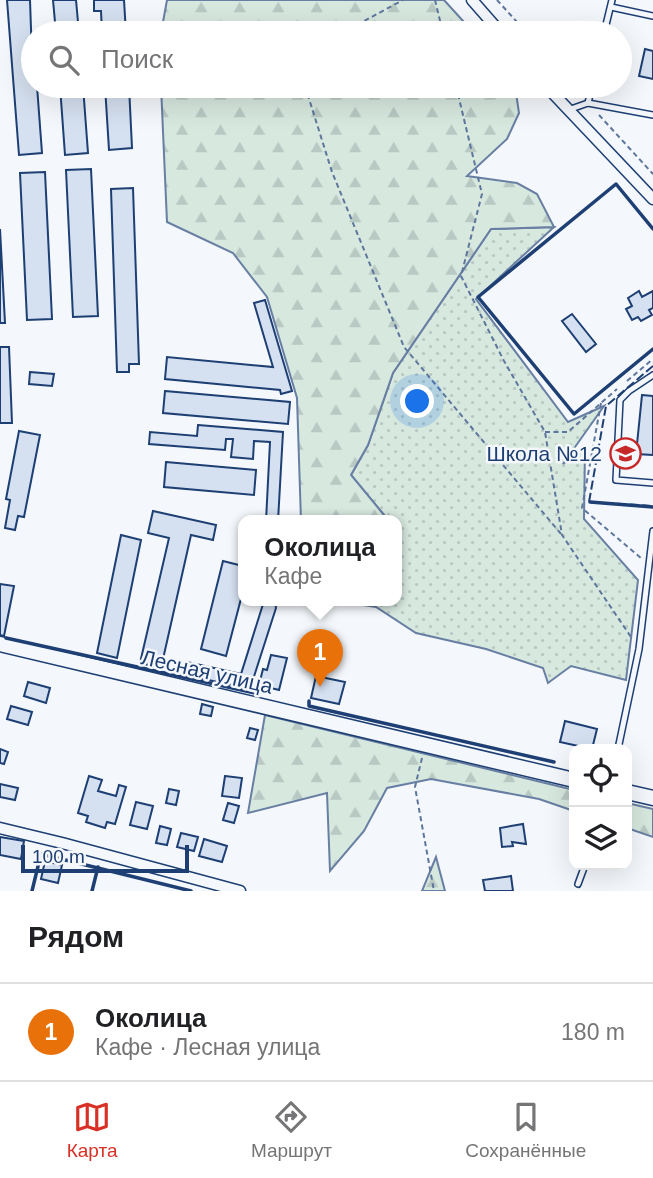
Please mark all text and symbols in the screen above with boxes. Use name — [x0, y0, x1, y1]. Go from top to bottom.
search box — [21, 21, 632, 98]
icon: search — [45, 41, 83, 79]
text: Поиск — [101, 44, 173, 74]
your location — [400, 384, 434, 418]
school or university icon: Школа №12 — [608, 437, 642, 471]
place label: Школа №12 — [486, 442, 602, 465]
popup — [238, 515, 402, 606]
text: Околица — [264, 532, 376, 562]
text: Кафе — [264, 563, 322, 589]
pin: 1 — [297, 629, 343, 687]
street label: Лесная улица — [139, 645, 275, 698]
map controls — [569, 744, 632, 870]
button: locate — [569, 744, 632, 807]
button: layers — [569, 807, 632, 870]
scale bar — [21, 842, 189, 874]
text: 100 m — [32, 846, 85, 867]
text: Рядом — [28, 920, 124, 953]
text: Околица — [95, 1003, 206, 1033]
text: 1 — [45, 1019, 57, 1045]
text: 180 m — [561, 1019, 625, 1045]
text: Кафе · Лесная улица — [95, 1034, 320, 1060]
tab: Карта — [67, 1098, 118, 1162]
tab: Маршрут — [251, 1098, 332, 1162]
tab: Сохранённые — [465, 1098, 586, 1162]

